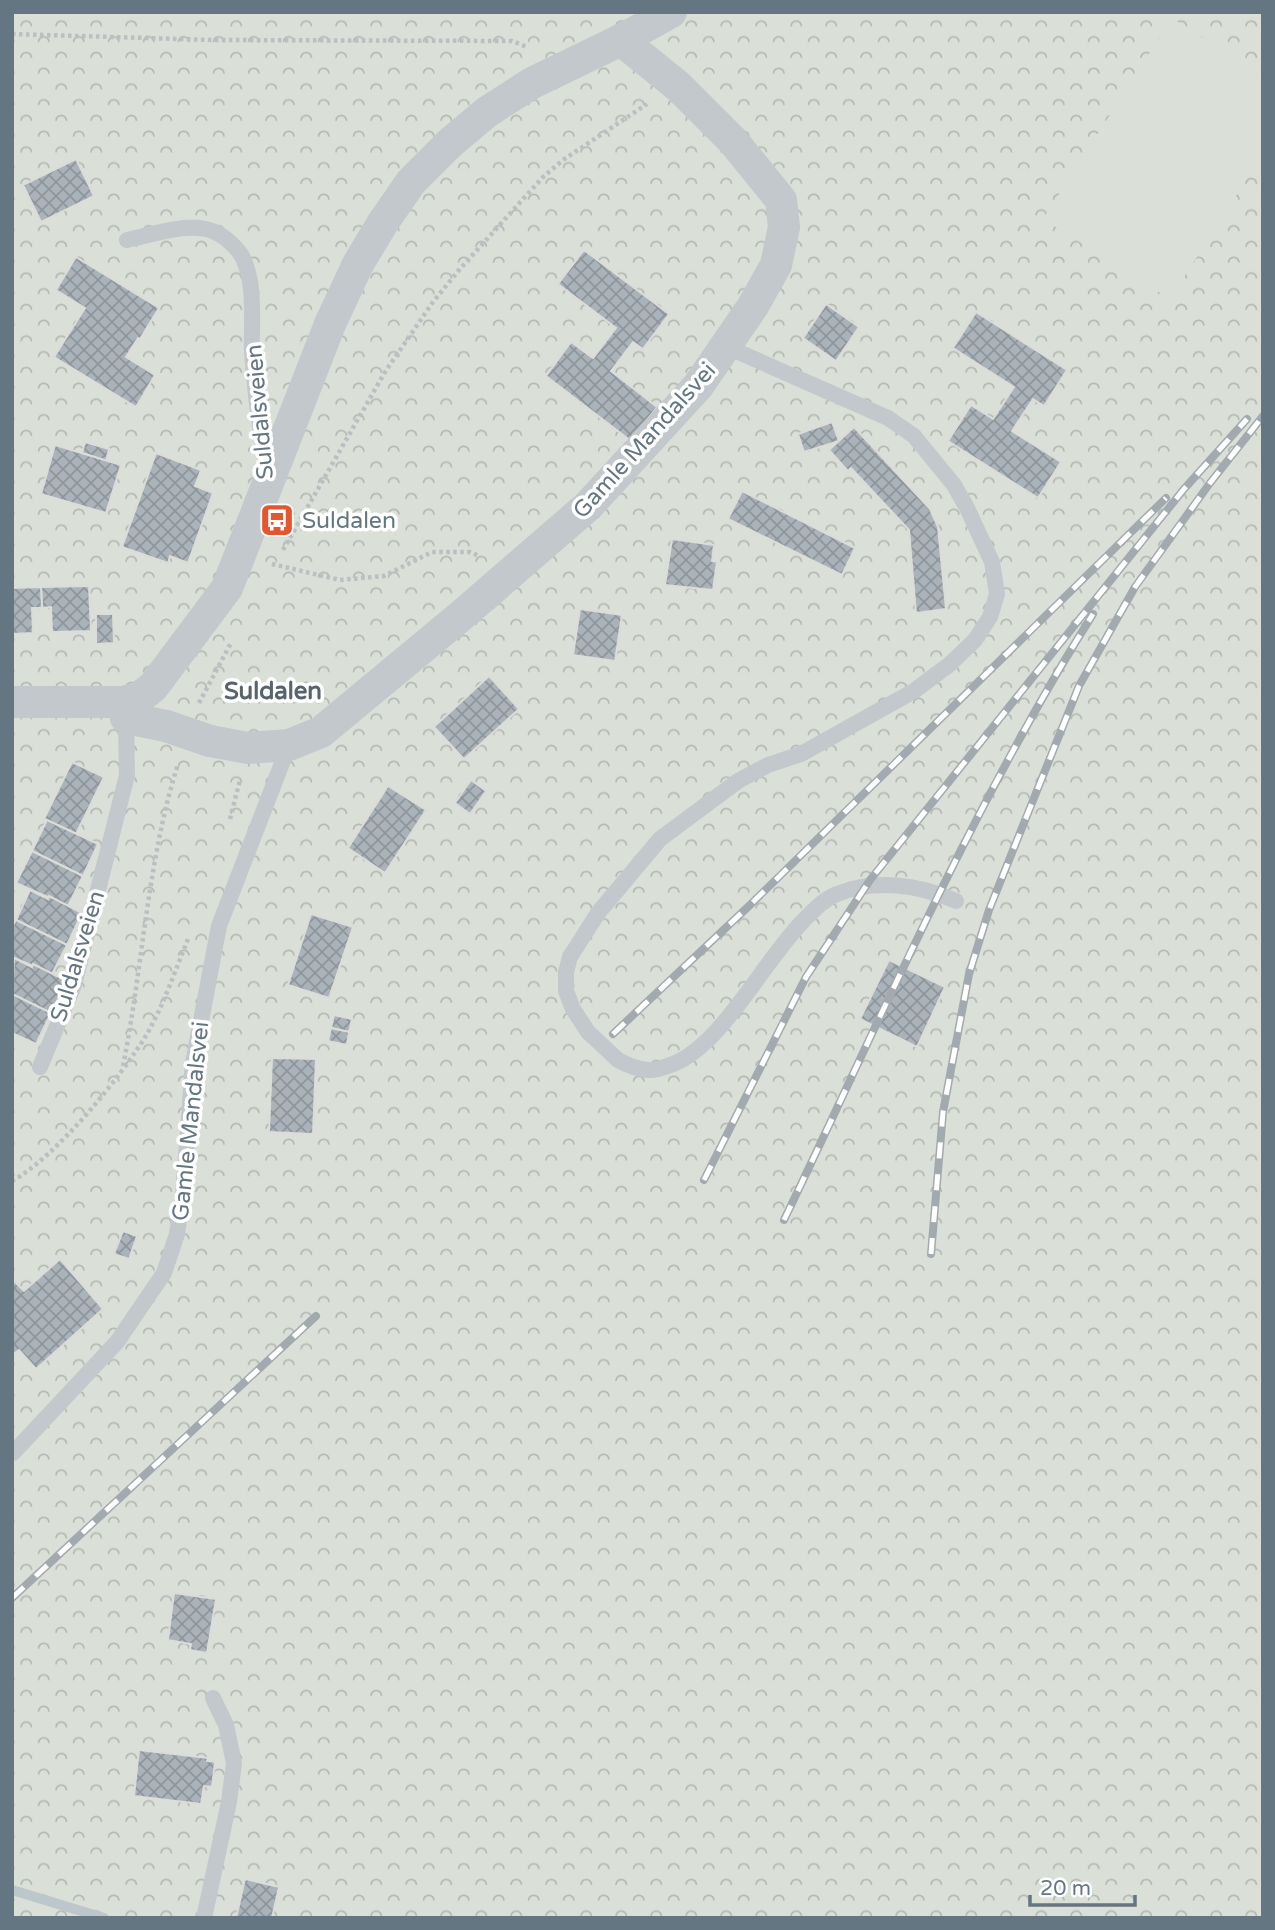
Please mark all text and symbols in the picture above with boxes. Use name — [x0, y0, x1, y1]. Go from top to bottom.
street label: Suldalsveien — [240, 343, 280, 481]
street label: Gamle Mandalsvei — [567, 357, 722, 524]
bus stop icon: Suldalen — [258, 501, 296, 539]
place label: Suldalen — [302, 507, 396, 535]
district label: Suldalen — [224, 677, 322, 706]
street label: Suldalsveien — [45, 887, 111, 1025]
street label: Gamle Mandalsvei — [167, 1020, 215, 1222]
scale bar — [1030, 1864, 1135, 1908]
text: 20 m — [1040, 1876, 1091, 1901]

